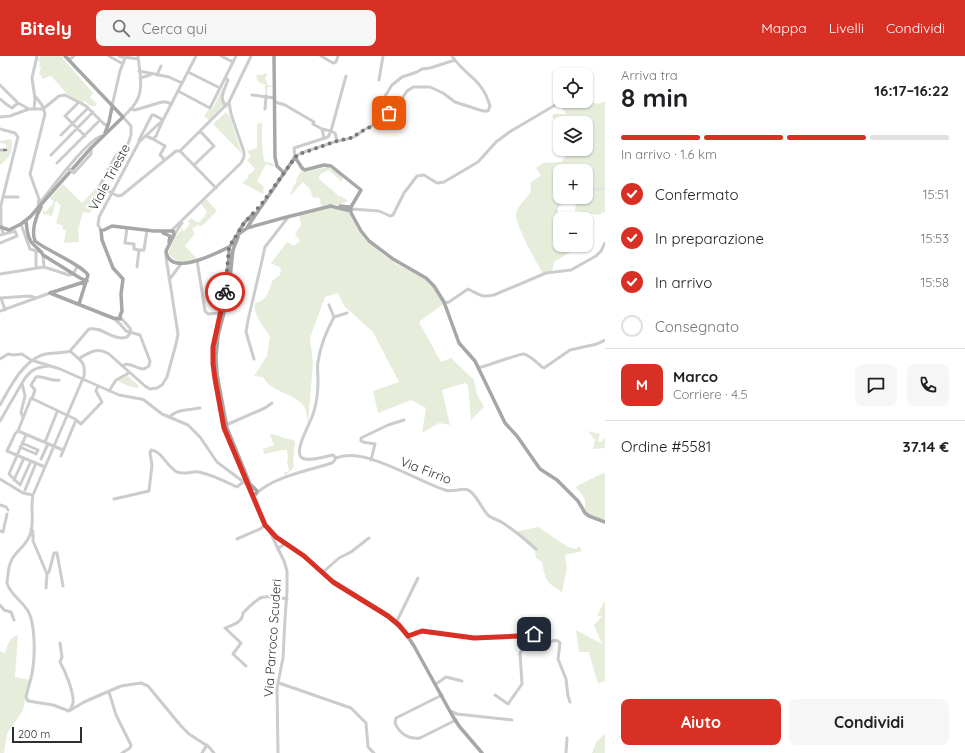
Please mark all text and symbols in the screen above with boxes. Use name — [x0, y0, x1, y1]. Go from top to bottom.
search box — [96, 10, 376, 46]
text: Bitely — [20, 16, 72, 40]
icon: search — [110, 17, 132, 39]
text: Cerca qui — [142, 19, 207, 38]
text: Mappa — [761, 19, 807, 37]
text: Livelli — [829, 19, 864, 37]
text: Condividi — [886, 19, 945, 37]
text: Arriva tra — [621, 67, 678, 83]
map controls — [553, 68, 593, 252]
button: locate — [553, 68, 593, 108]
text: 8 min — [621, 81, 688, 114]
text: 16:17–16:22 — [874, 81, 949, 100]
pin — [372, 96, 406, 130]
icon: bag — [378, 102, 400, 124]
button: layers — [553, 116, 593, 156]
street label: Viale Trieste — [85, 141, 133, 213]
text: In arrivo · 1.6 km — [621, 146, 717, 162]
button: + — [553, 164, 593, 204]
icon: check — [621, 183, 643, 205]
text: Confermato — [655, 185, 738, 204]
text: 15:51 — [923, 186, 949, 202]
button: − — [553, 212, 593, 252]
icon: check — [621, 227, 643, 249]
text: In preparazione — [655, 229, 764, 248]
text: 15:53 — [921, 230, 949, 246]
icon: check — [621, 271, 643, 293]
courier — [205, 272, 245, 312]
text: In arrivo — [655, 273, 712, 292]
text: 15:58 — [921, 274, 949, 290]
icon: bike — [214, 281, 236, 303]
text: Consegnato — [655, 317, 739, 336]
button: chat — [855, 364, 897, 406]
button: phone — [907, 364, 949, 406]
text: Marco — [673, 367, 718, 386]
text: M — [636, 375, 648, 394]
text: Corriere · 4.5 — [673, 386, 747, 402]
text: Ordine #5581 — [621, 437, 711, 456]
text: 37.14 € — [903, 437, 949, 456]
street label: Via Firrìo — [398, 453, 454, 487]
street label: Via Parroco Scuderi — [260, 578, 284, 698]
pin — [517, 617, 551, 651]
icon: home — [523, 623, 545, 645]
button: Aiuto — [621, 699, 781, 745]
button: Condividi — [789, 699, 949, 745]
scale bar — [12, 725, 82, 744]
text: 200 m — [18, 727, 50, 741]

